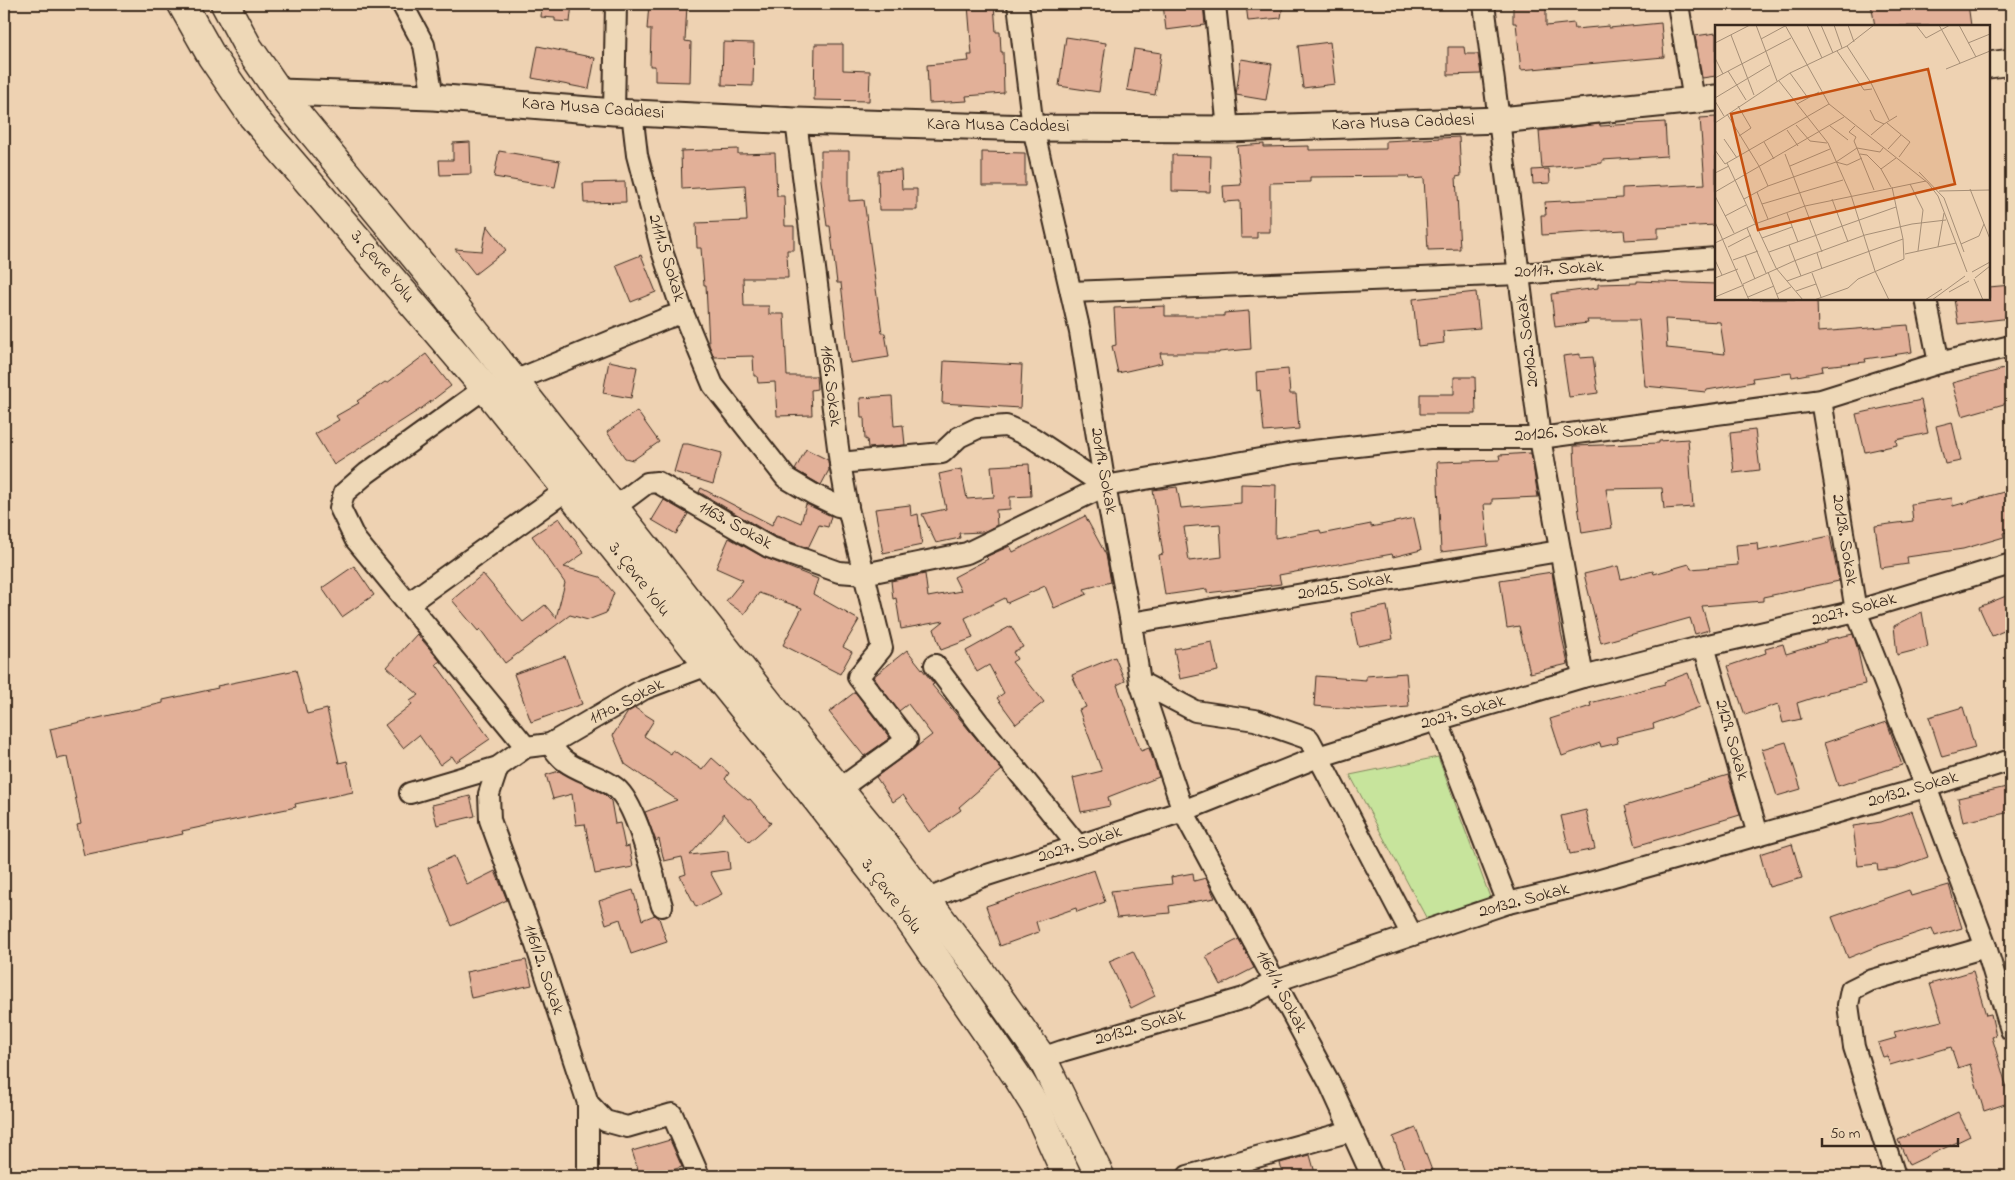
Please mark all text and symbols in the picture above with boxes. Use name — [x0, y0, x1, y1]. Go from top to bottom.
inset map — [1715, 25, 1990, 300]
street label: Kara Musa Caddesi — [521, 91, 665, 127]
street label: Kara Musa Caddesi — [1331, 108, 1475, 138]
street label: Kara Musa Caddesi — [926, 112, 1070, 140]
street label: 2111.5 Sokak — [640, 211, 692, 305]
street label: 3. Çevre Yolu — [344, 225, 420, 309]
street label: 20117. Sokak — [1513, 254, 1605, 286]
street label: 20102. Sokak — [1509, 293, 1547, 389]
street label: 1166. Sokak — [812, 344, 848, 428]
street label: 20126. Sokak — [1513, 416, 1609, 450]
street label: 20119. Sokak — [1083, 426, 1123, 517]
street label: 20128. Sokak — [1824, 492, 1864, 588]
street label: 1163. Sokak — [693, 495, 777, 557]
street label: 3. Çevre Yolu — [602, 537, 676, 623]
street label: 20125. Sokak — [1296, 566, 1395, 608]
street label: 2027. Sokak — [1809, 586, 1900, 634]
street label: 1170. Sokak — [585, 672, 669, 732]
street label: 2027. Sokak — [1418, 688, 1509, 738]
street label: 2129. Sokak — [1707, 696, 1755, 784]
street label: 20132. Sokak — [1865, 765, 1961, 815]
street label: 2027. Sokak — [1035, 819, 1126, 871]
street label: 3. Çevre Yolu — [854, 854, 928, 940]
street label: 20132. Sokak — [1476, 876, 1572, 926]
street label: 1161/2. Sokak — [515, 921, 571, 1019]
street label: 1161/1. Sokak — [1248, 946, 1314, 1038]
street label: 20132. Sokak — [1092, 1003, 1188, 1053]
scale bar — [1822, 1115, 1959, 1147]
text: 50 m — [1830, 1123, 1861, 1145]

